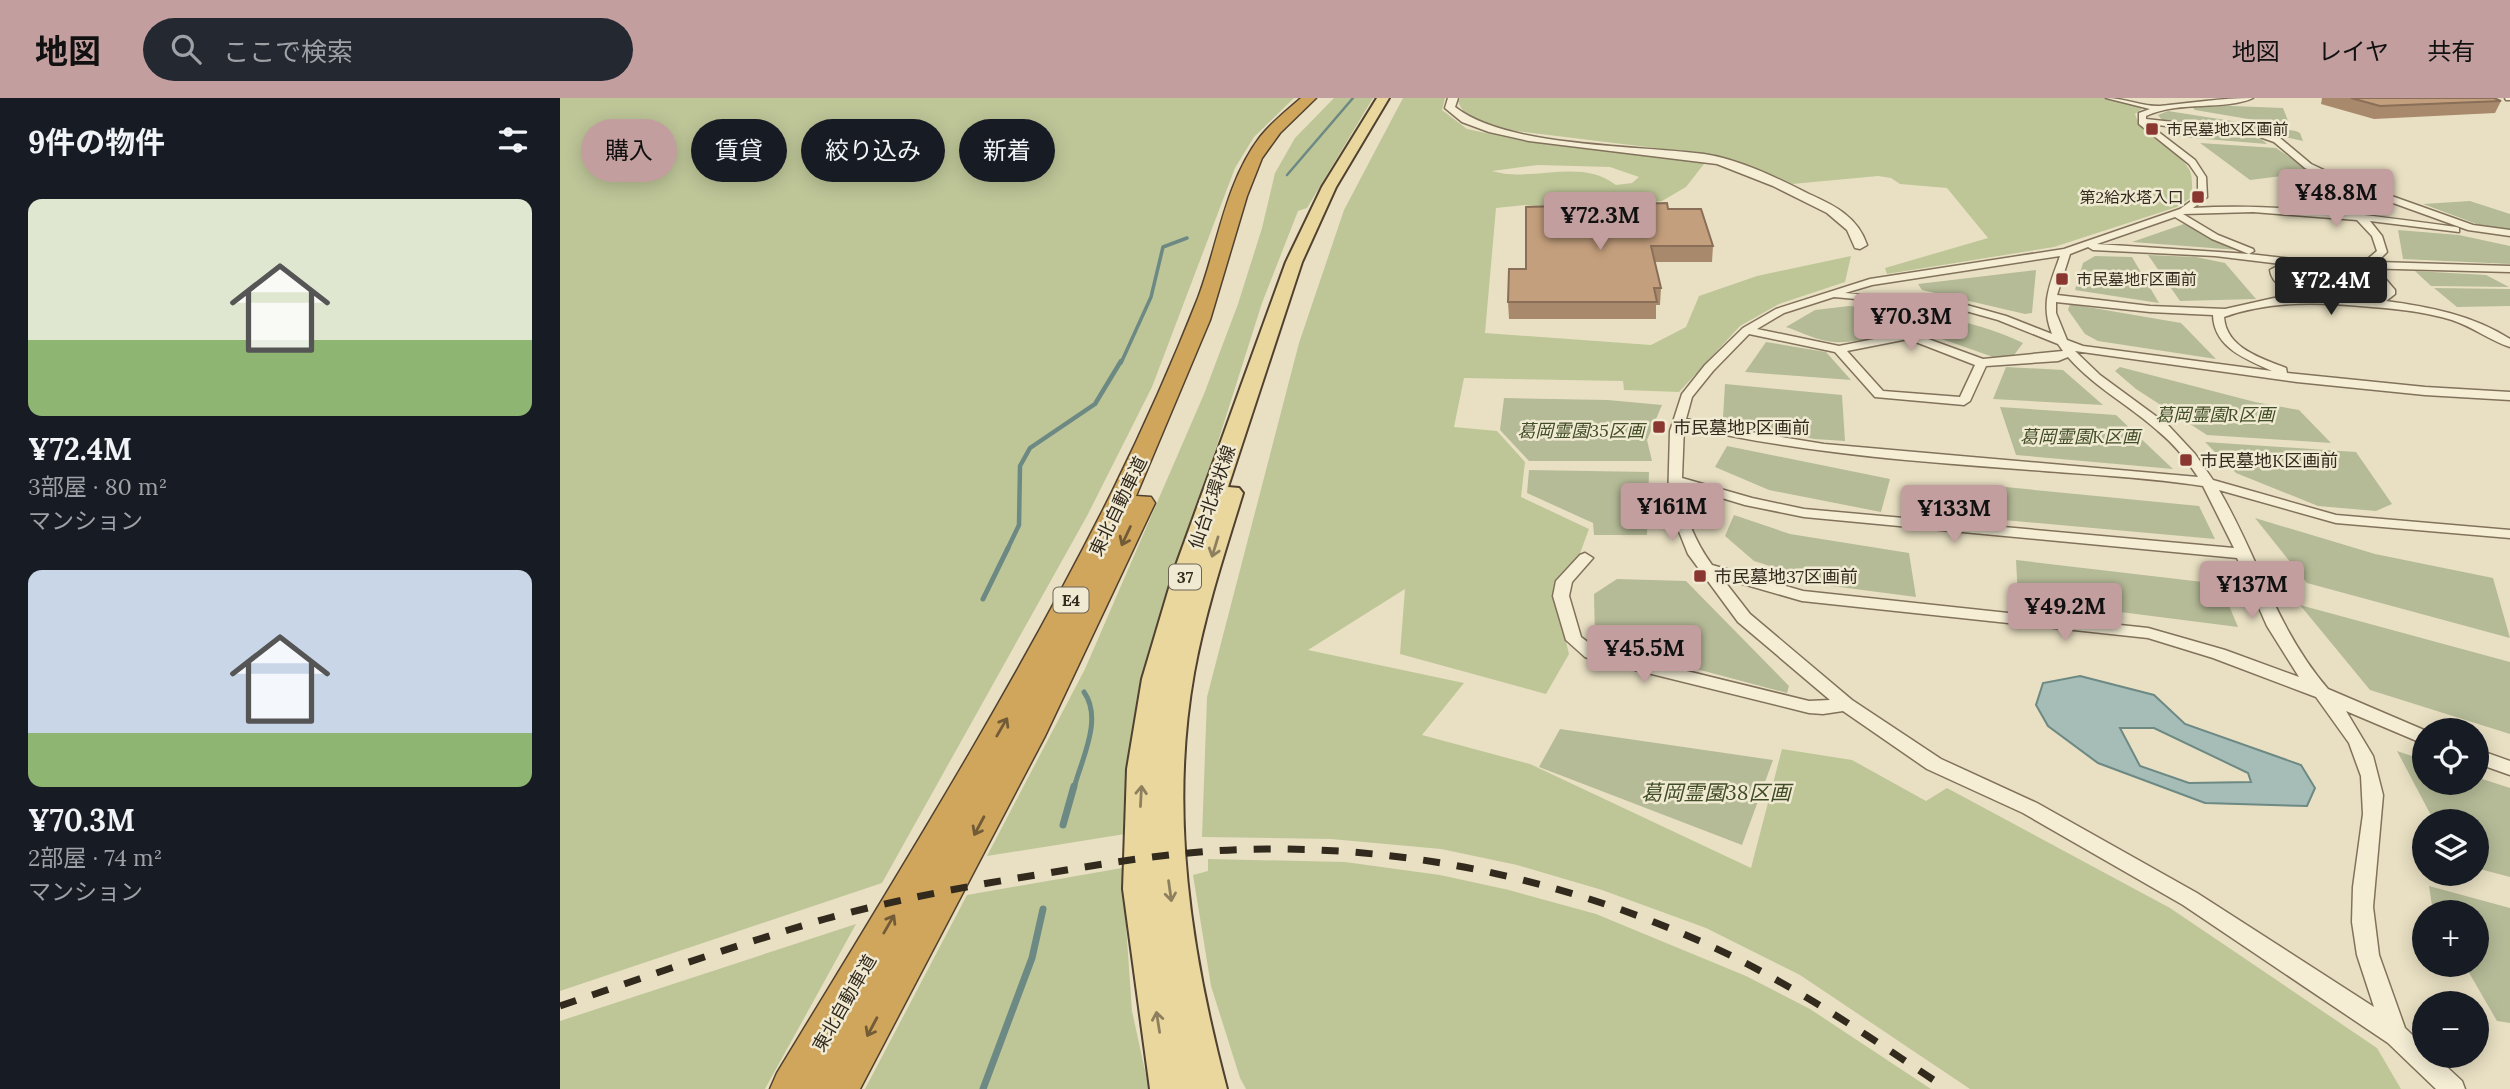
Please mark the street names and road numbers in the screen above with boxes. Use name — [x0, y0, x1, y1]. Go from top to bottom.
street label: 仙台北環状線 — [1184, 442, 1240, 552]
street label: 東北自動車道 — [1084, 452, 1152, 560]
road number: 37 — [1169, 564, 1201, 590]
road number: E4 — [1054, 587, 1088, 612]
street label: 東北自動車道 — [807, 950, 881, 1056]

